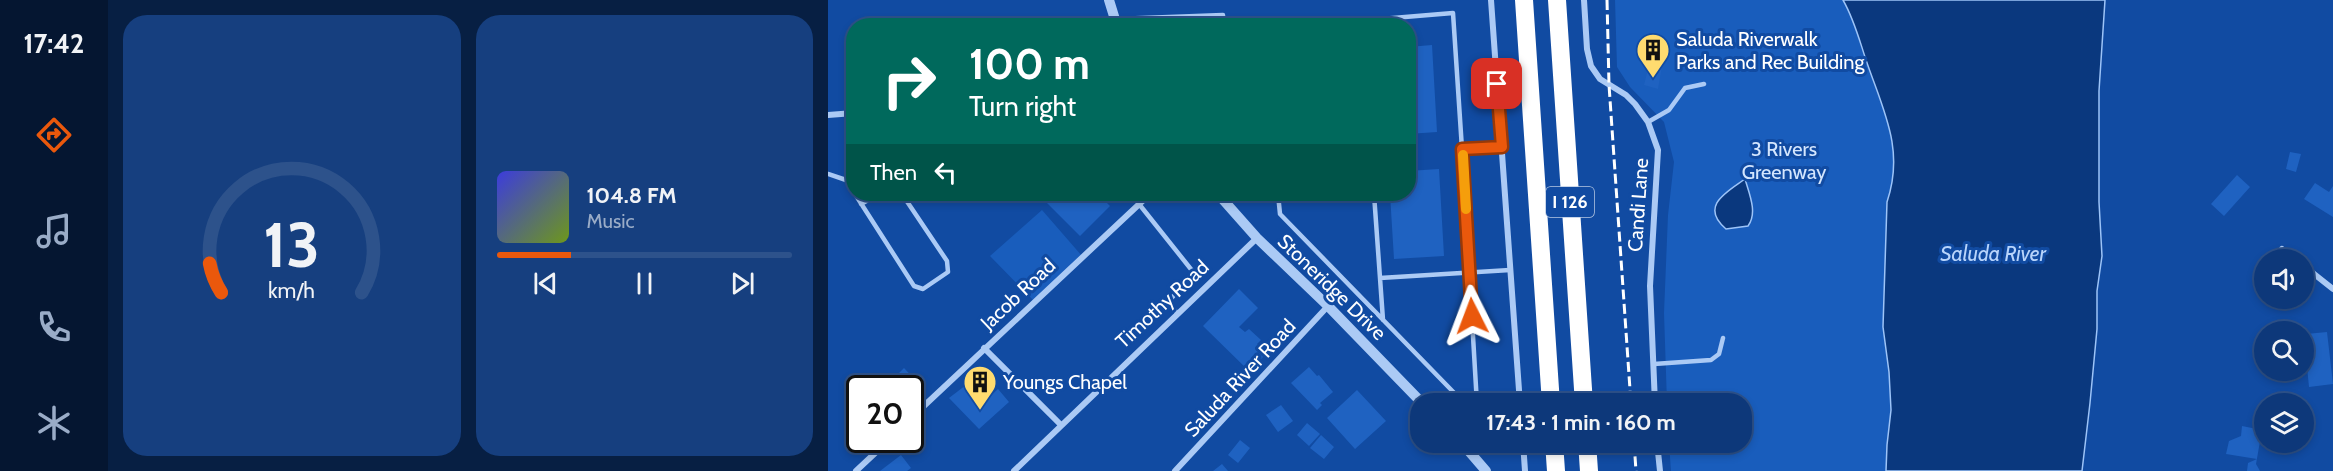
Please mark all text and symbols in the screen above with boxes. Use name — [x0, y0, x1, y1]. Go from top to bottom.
text: 17:42 — [24, 27, 84, 60]
place label: Saluda Riverwalk Parks and Rec Building — [1676, 27, 1865, 74]
building icon: Saluda Riverwalk Parks and Rec Building — [1635, 32, 1671, 79]
text: 100 m — [969, 38, 1090, 90]
icon: right — [870, 42, 948, 120]
pin — [1471, 58, 1522, 109]
icon: arrive — [1480, 67, 1513, 100]
text: Turn right — [969, 90, 1076, 123]
icon: directions — [33, 114, 75, 156]
park label: 3 Rivers Greenway — [1742, 137, 1826, 184]
icon: left — [929, 156, 962, 189]
street label: Candi Lane — [1623, 157, 1653, 253]
text: Then — [870, 159, 917, 186]
text: 104.8 FM — [587, 182, 676, 209]
road number: I 126 — [1546, 187, 1594, 217]
text: 13 — [263, 207, 320, 283]
text: Music — [587, 209, 635, 233]
icon: music — [33, 210, 75, 252]
street label: Stoneridge Drive — [1273, 229, 1391, 345]
water label: Saluda River — [1940, 241, 2047, 266]
map controls — [2254, 249, 2314, 453]
button: sound — [2254, 249, 2314, 309]
street label: Jacob Road — [975, 253, 1060, 335]
street label: Timothy Road — [1111, 255, 1213, 353]
icon: previous — [529, 267, 562, 300]
icon: pause — [628, 267, 661, 300]
icon: next — [726, 267, 759, 300]
text: km/h — [268, 277, 315, 303]
position arrow — [1440, 284, 1504, 348]
icon: phone — [33, 306, 75, 348]
street label: Saluda River Road — [1179, 314, 1301, 442]
button: search — [2254, 321, 2314, 381]
building icon: Youngs Chapel — [962, 364, 998, 411]
place label: Youngs Chapel — [1002, 370, 1127, 394]
speed limit sign: 20 — [846, 375, 924, 453]
button: layers — [2254, 393, 2314, 453]
icon: climate — [33, 402, 75, 444]
text: 17:43 · 1 min · 160 m — [1486, 409, 1676, 436]

